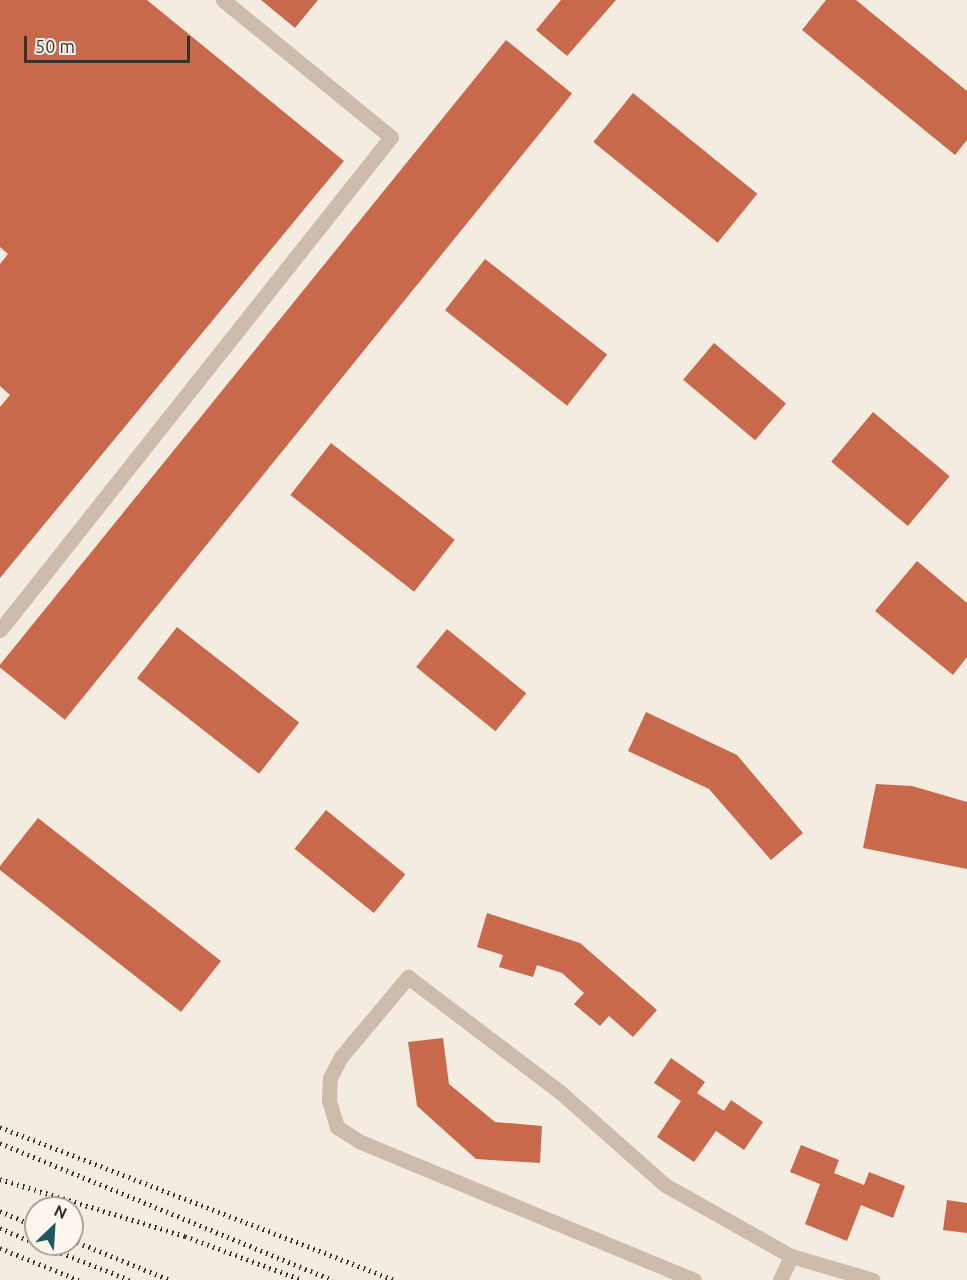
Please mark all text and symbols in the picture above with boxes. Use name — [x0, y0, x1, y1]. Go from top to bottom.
scale bar — [27, 24, 194, 62]
text: 50 m — [35, 36, 75, 56]
north arrow — [24, 1196, 84, 1256]
text: N — [52, 1201, 70, 1222]

